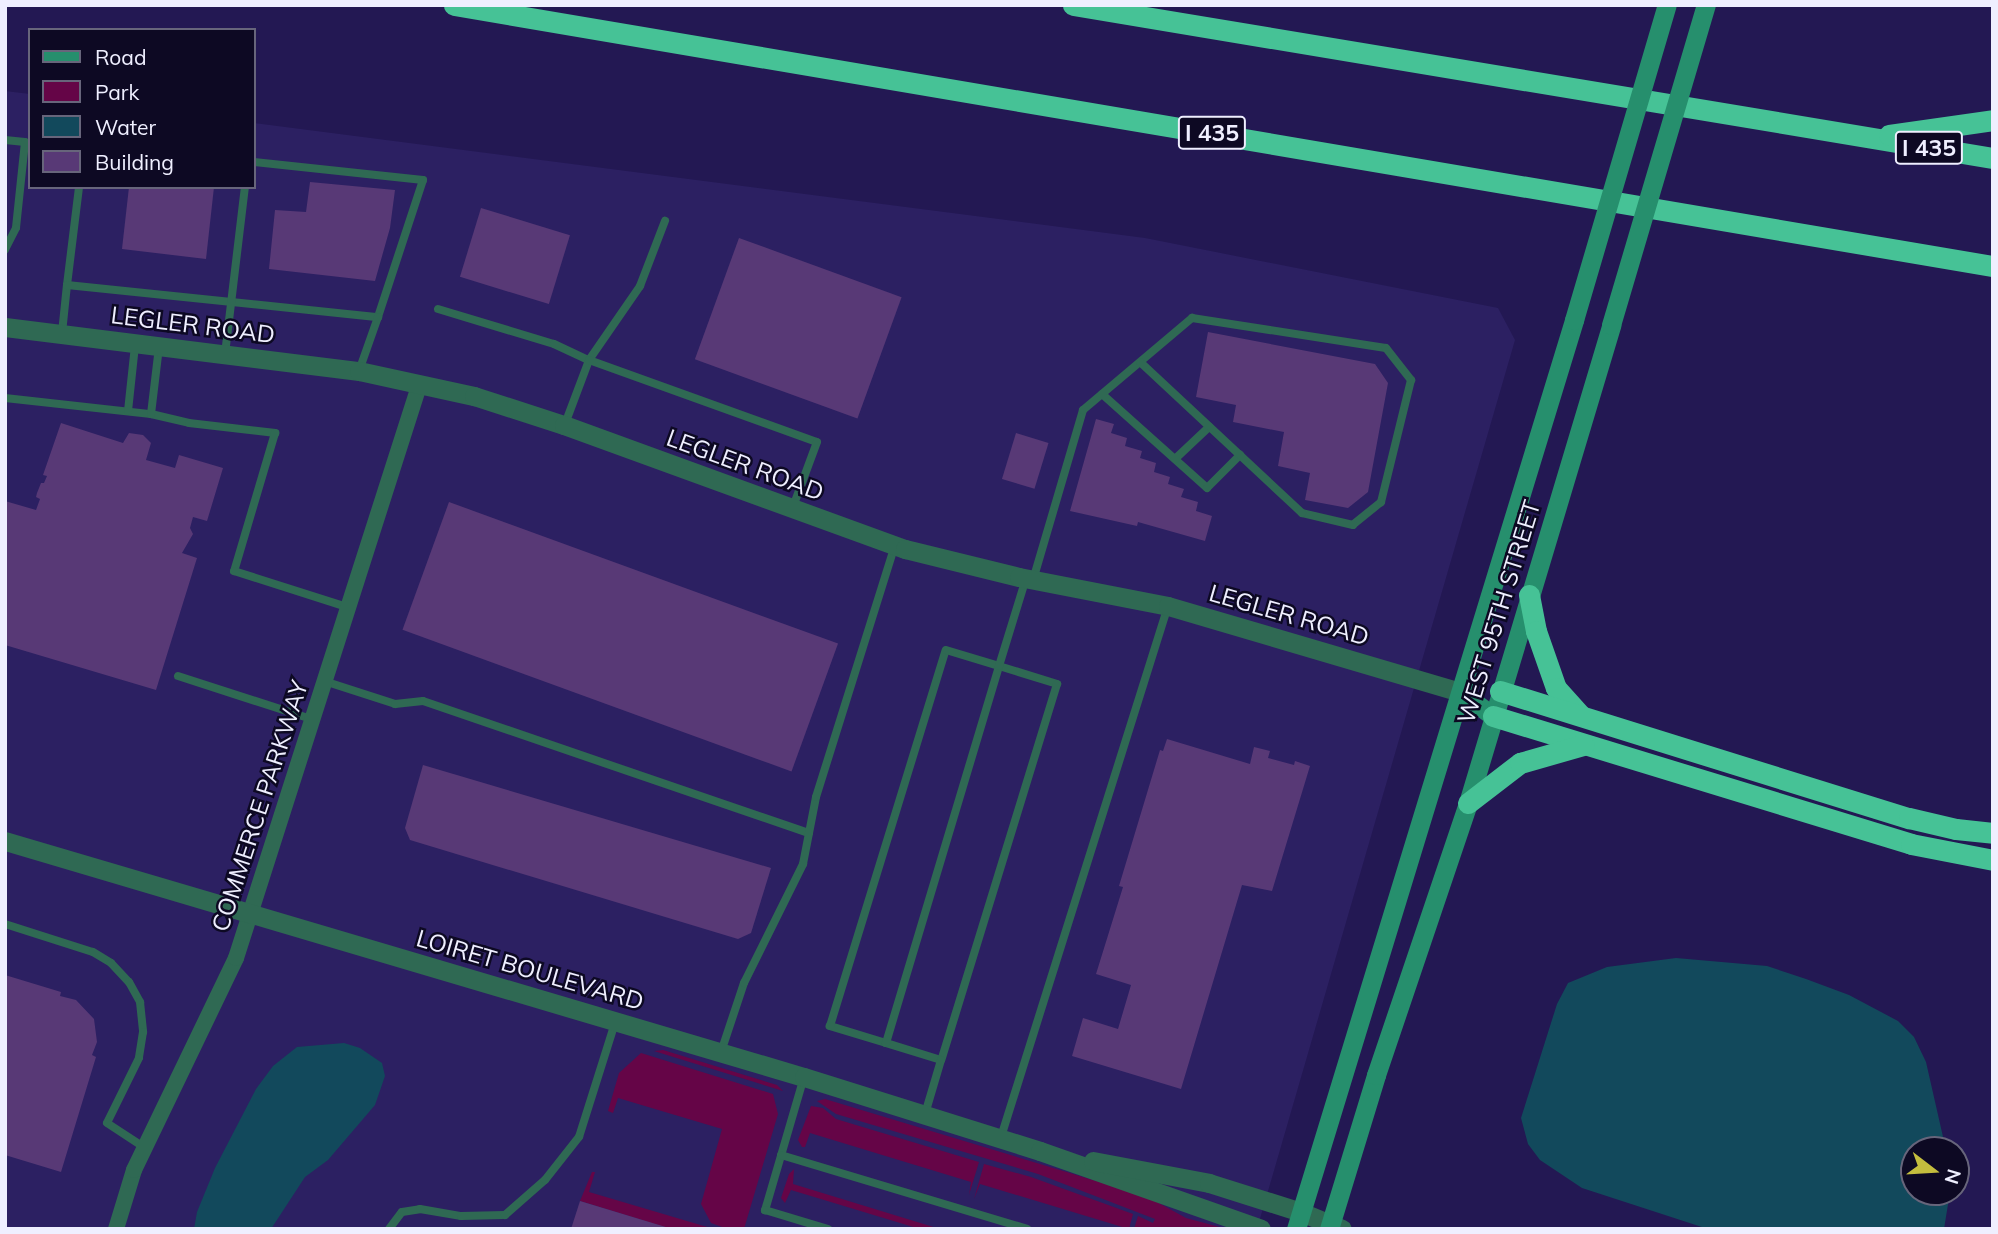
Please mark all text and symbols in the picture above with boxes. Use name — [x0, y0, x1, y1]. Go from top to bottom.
legend — [28, 28, 256, 189]
text: Road — [95, 44, 146, 70]
text: Park — [95, 79, 139, 105]
text: Water — [95, 114, 156, 140]
road number: I 435 — [1177, 114, 1247, 152]
road number: I 435 — [1894, 128, 1964, 168]
text: Building — [95, 149, 174, 175]
street label: LEGLER ROAD — [109, 301, 277, 349]
street label: LEGLER ROAD — [663, 423, 827, 507]
street label: WEST 95TH STREET — [1451, 497, 1547, 727]
street label: LEGLER ROAD — [1206, 578, 1372, 652]
street label: COMMERCE PARKWAY — [206, 677, 314, 935]
street label: LOIRET BOULEVARD — [413, 924, 647, 1016]
north arrow — [1900, 1136, 1970, 1206]
text: N — [1940, 1166, 1967, 1187]

